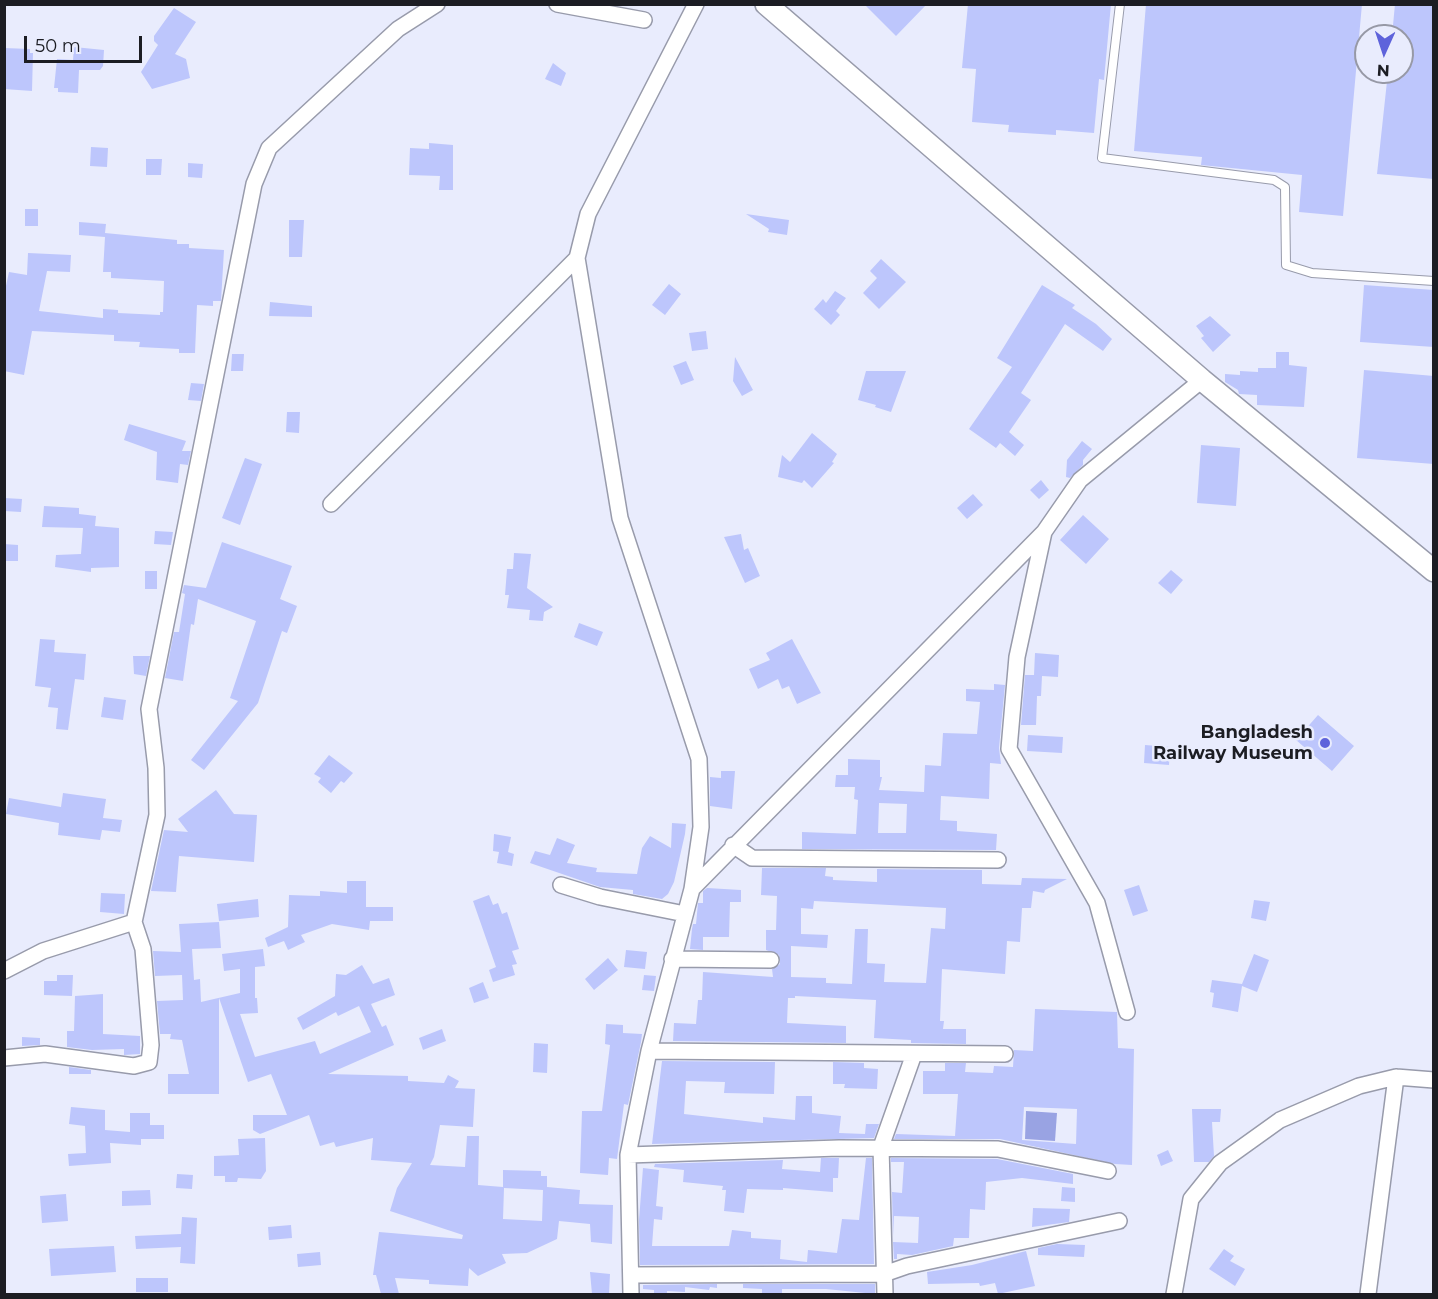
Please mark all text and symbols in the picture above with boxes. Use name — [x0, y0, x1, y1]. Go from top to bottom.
scale bar — [27, 24, 146, 62]
north arrow — [1354, 24, 1414, 84]
text: 50 m — [35, 35, 81, 57]
text: N — [1376, 61, 1390, 80]
place label: Bangladesh Railway Museum — [1153, 722, 1313, 764]
marker: Bangladesh Railway Museum — [1318, 736, 1332, 750]

